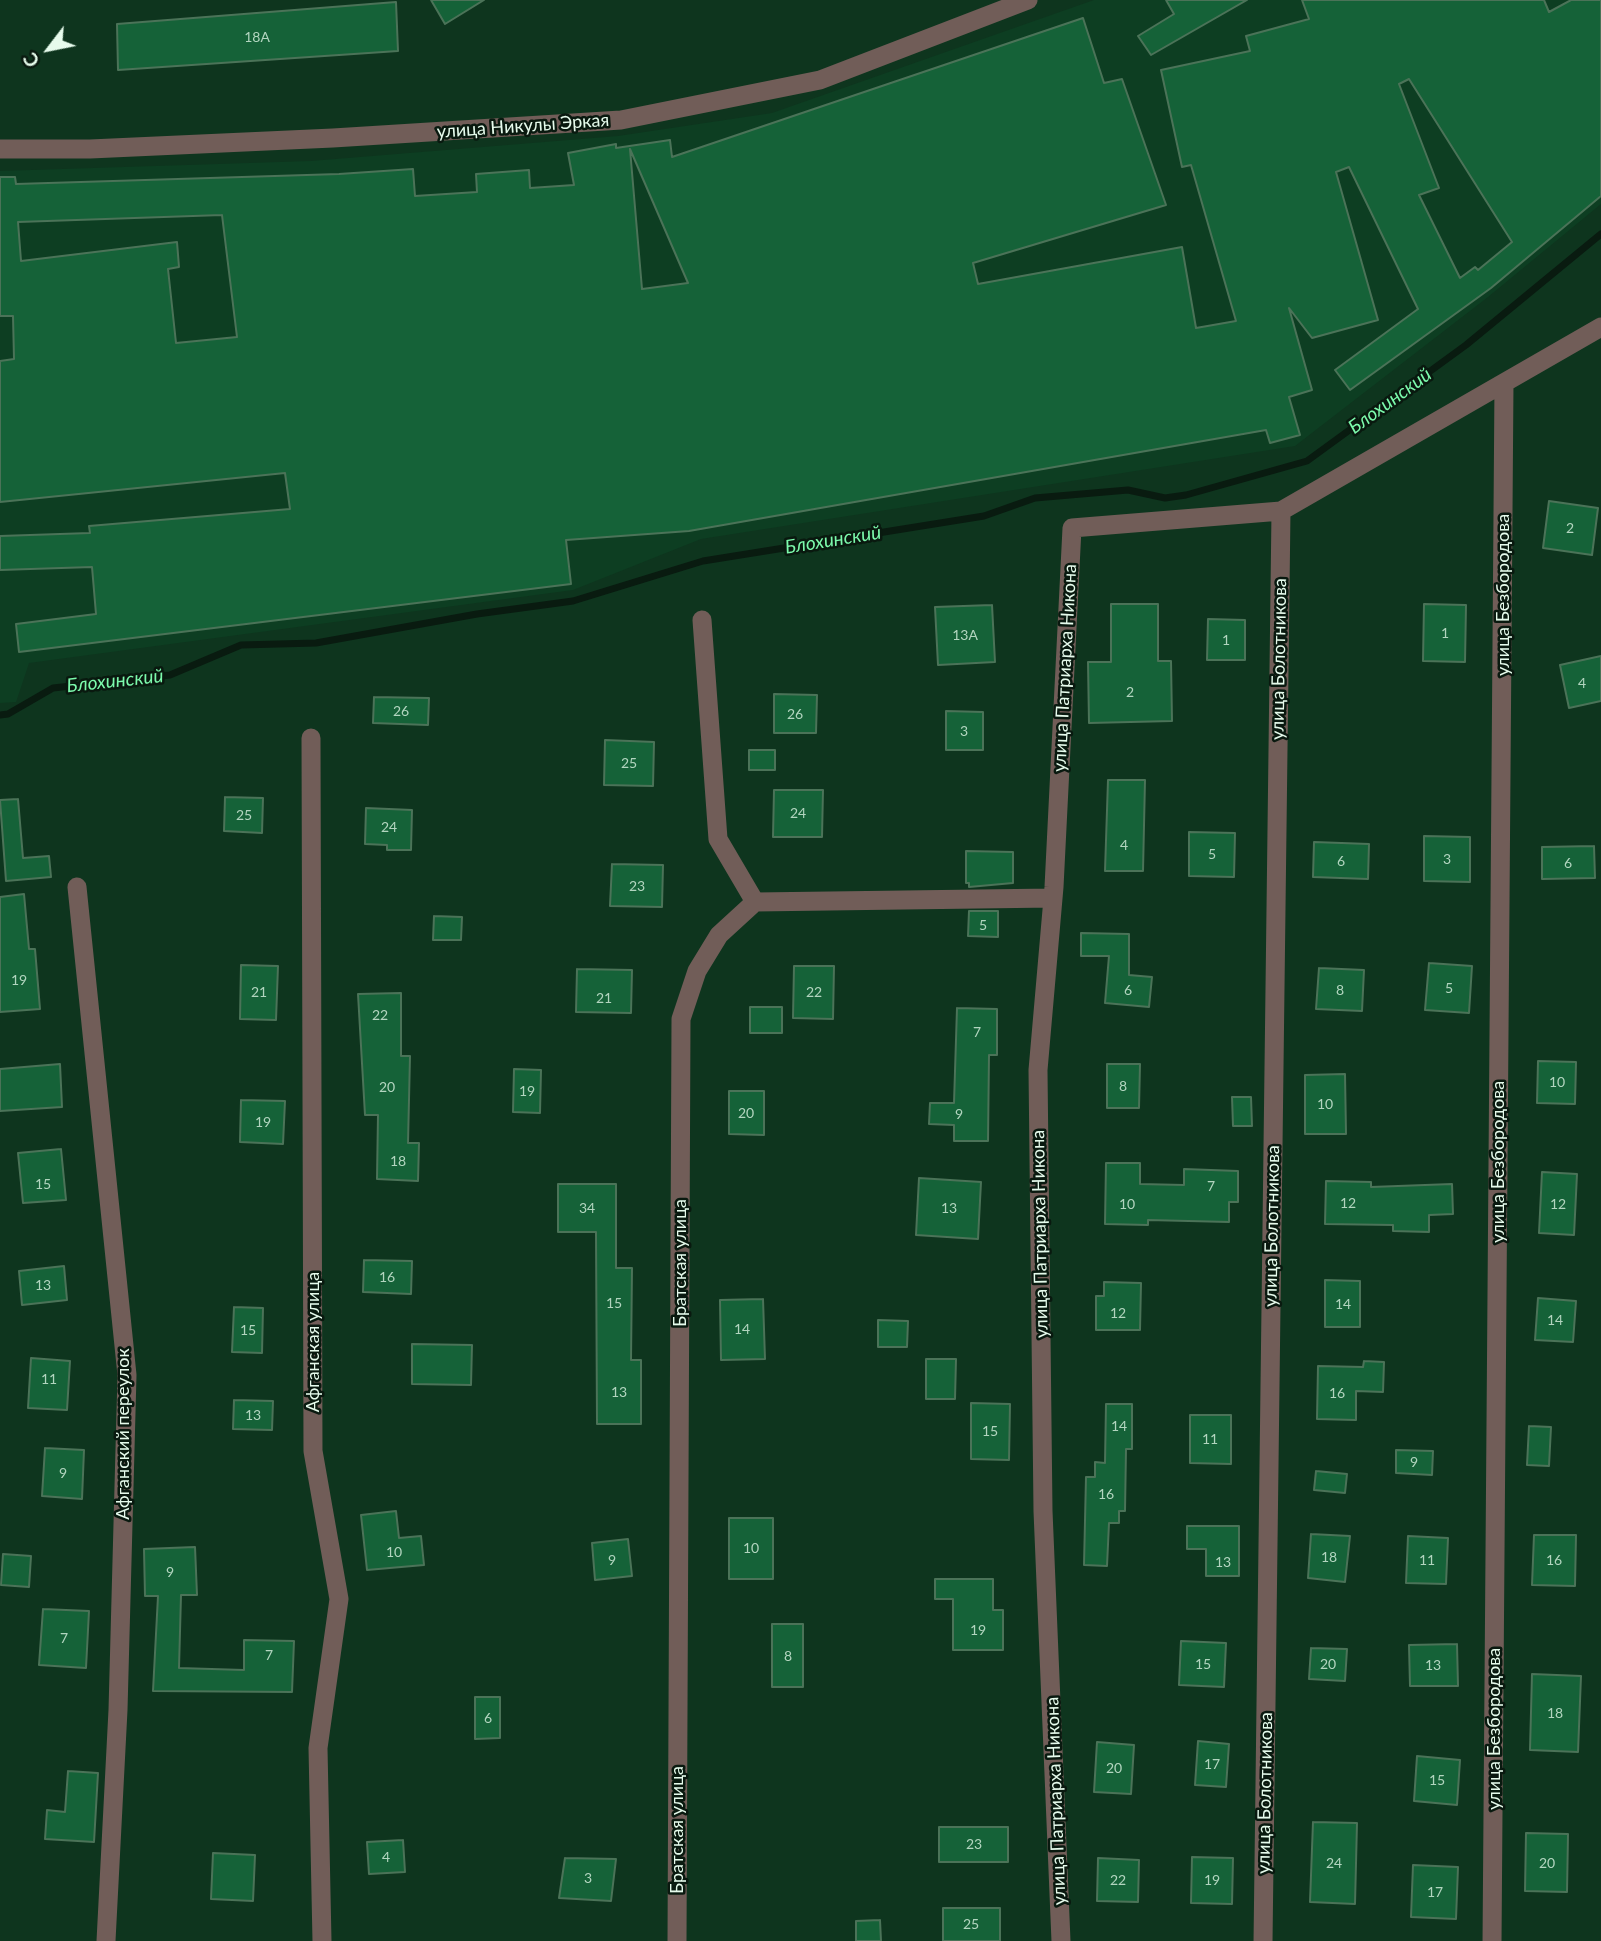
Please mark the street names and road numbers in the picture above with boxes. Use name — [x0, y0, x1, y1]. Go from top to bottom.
street label: улица Никулы Эркая — [436, 109, 610, 143]
street label: улица Безбородова — [1492, 514, 1514, 676]
street label: улица Патриарха Никона — [1049, 563, 1081, 773]
street label: улица Болотникова — [1267, 578, 1291, 740]
street label: улица Безбородова — [1487, 1081, 1509, 1243]
street label: улица Патриарха Никона — [1027, 1130, 1053, 1338]
street label: улица Болотникова — [1260, 1145, 1284, 1307]
street label: Братская улица — [669, 1199, 691, 1327]
street label: Афганская улица — [302, 1272, 324, 1412]
street label: Афганский переулок — [112, 1348, 134, 1520]
street label: улица Безбородова — [1483, 1648, 1505, 1810]
street label: улица Патриарха Никона — [1042, 1696, 1070, 1906]
street label: улица Болотникова — [1253, 1712, 1277, 1874]
street label: Братская улица — [666, 1766, 688, 1894]

